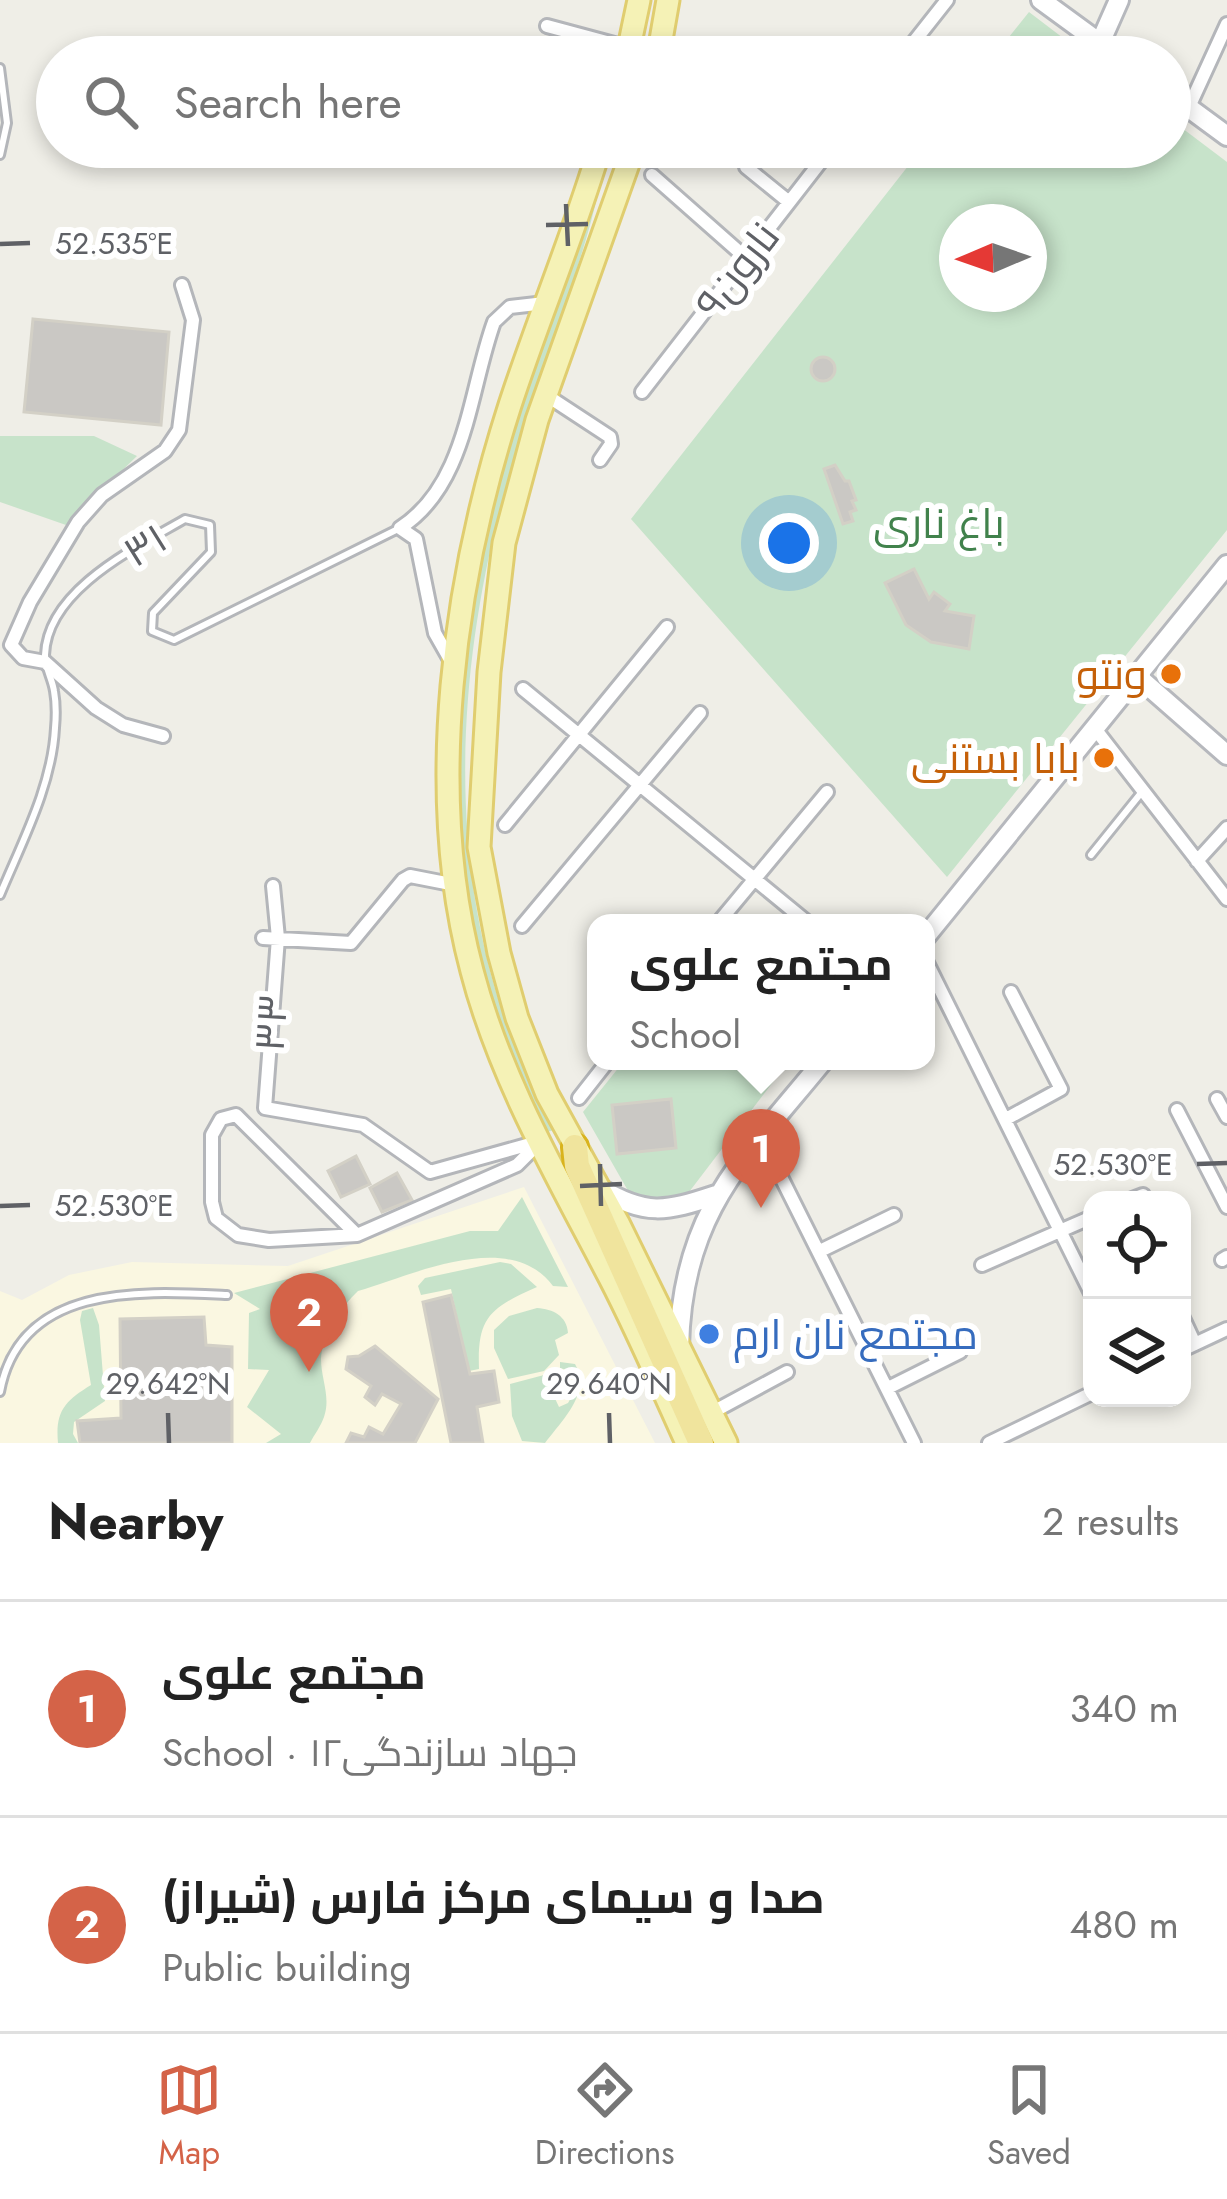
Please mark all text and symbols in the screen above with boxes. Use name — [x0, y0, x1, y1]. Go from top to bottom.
search box — [36, 36, 1191, 168]
icon: search — [78, 69, 144, 135]
text: Search here — [174, 70, 402, 135]
north arrow — [939, 204, 1047, 312]
street label: نارون۹ — [680, 209, 794, 331]
text: 52.535°E — [55, 222, 173, 265]
park label: باغ ناری — [873, 493, 1005, 554]
street label: ۳۱ — [111, 508, 179, 582]
your location — [759, 513, 819, 573]
place label: ونتو — [1076, 644, 1147, 705]
marker: ونتو — [1158, 661, 1184, 687]
place label: بابا بستنی — [911, 728, 1080, 789]
marker: بابا بستنی — [1091, 745, 1117, 771]
popup — [587, 914, 935, 1070]
text: مجتمع علوی — [629, 932, 893, 997]
street label: ۳۳ — [239, 993, 303, 1053]
text: School — [629, 1006, 741, 1063]
pin: 1 — [722, 1109, 800, 1208]
text: 52.530°E — [1053, 1143, 1173, 1186]
text: 52.530°E — [54, 1184, 174, 1227]
map controls — [1083, 1191, 1191, 1407]
button: locate — [1083, 1191, 1191, 1299]
pin: 2 — [270, 1273, 348, 1372]
button: layers — [1083, 1299, 1191, 1407]
place label: مجتمع نان ارم — [733, 1304, 978, 1365]
marker: مجتمع نان ارم — [696, 1321, 722, 1347]
text: 29.642°N — [106, 1362, 230, 1405]
text: 29.640°N — [546, 1362, 672, 1405]
text: Nearby — [48, 1484, 223, 1558]
text: 2 results — [1042, 1493, 1179, 1550]
text: مجتمع علوی — [162, 1641, 426, 1706]
text: 1 — [77, 1680, 97, 1737]
text: 340 m — [1069, 1680, 1179, 1737]
text: School · جهاد سازندگی۱۲ — [162, 1724, 577, 1781]
text: صدا و سیمای مرکز فارس (شیراز) — [162, 1865, 825, 1930]
text: 2 — [74, 1896, 100, 1953]
text: 480 m — [1069, 1896, 1179, 1953]
text: Public building — [162, 1939, 412, 1996]
tab: Map — [156, 2057, 222, 2176]
tab: Directions — [535, 2057, 675, 2176]
tab: Saved — [987, 2057, 1071, 2176]

